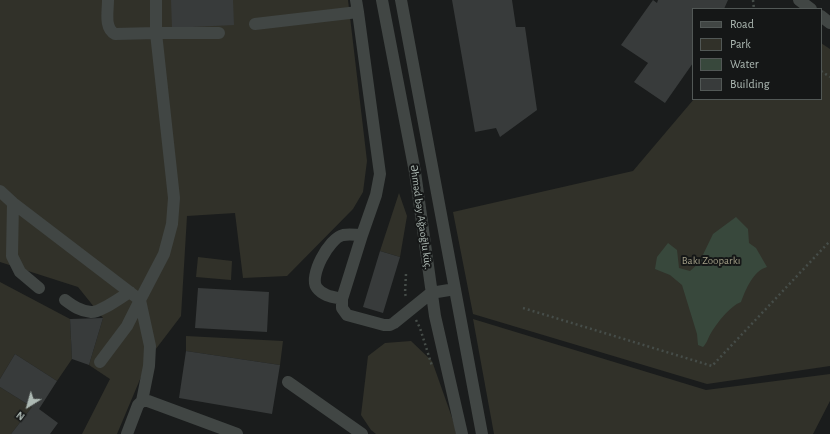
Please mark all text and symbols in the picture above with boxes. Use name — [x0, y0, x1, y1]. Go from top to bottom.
legend — [692, 8, 822, 100]
text: Road — [730, 18, 754, 30]
text: Park — [730, 38, 751, 50]
text: Water — [730, 58, 759, 70]
text: Building — [730, 78, 770, 90]
street label: Əhməd bəy Ağaoğlu küç. — [407, 164, 435, 270]
park label: Bakı Zooparkı — [682, 254, 740, 268]
north arrow — [8, 386, 48, 426]
text: N — [14, 409, 27, 423]

